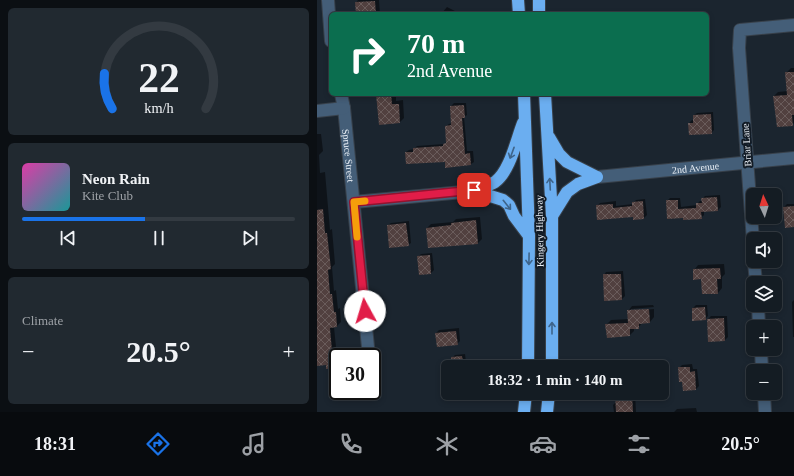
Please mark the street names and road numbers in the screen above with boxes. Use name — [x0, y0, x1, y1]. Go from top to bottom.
street label: Briar Lane — [739, 123, 753, 167]
street label: Spruce Street — [340, 128, 356, 183]
street label: 2nd Avenue — [672, 160, 720, 176]
street label: Kingery Highway — [533, 195, 546, 267]

